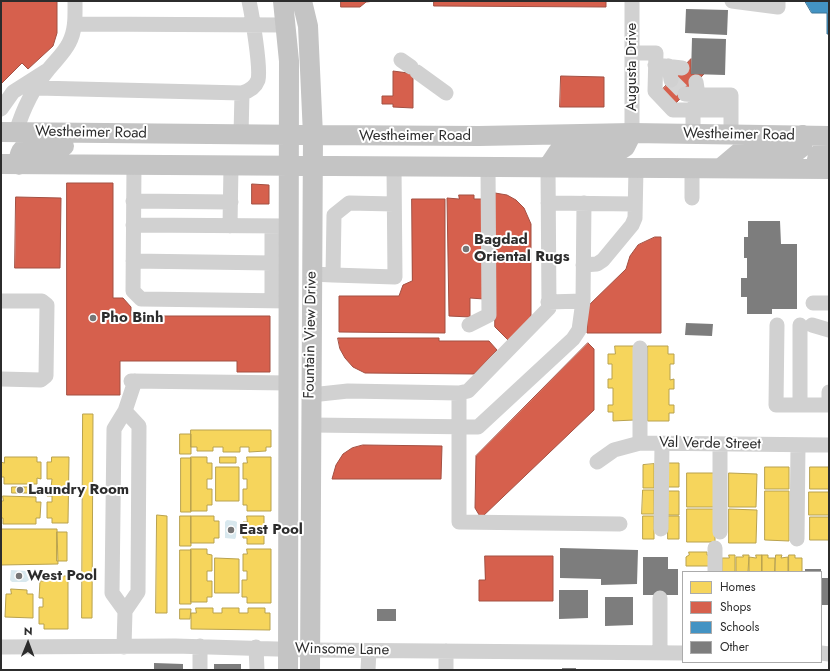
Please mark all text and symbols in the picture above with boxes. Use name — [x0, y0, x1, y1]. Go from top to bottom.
street label: Augusta Drive — [623, 23, 641, 111]
street label: Westheimer Road — [35, 123, 147, 143]
street label: Westheimer Road — [683, 125, 795, 145]
street label: Westheimer Road — [359, 127, 471, 145]
place label: Bagdad Oriental Rugs — [474, 231, 570, 266]
marker: Bagdad Oriental Rugs — [461, 244, 471, 254]
street label: Fountain View Drive — [301, 271, 321, 399]
place label: Pho Binh — [101, 309, 163, 327]
marker: Pho Binh — [88, 313, 98, 323]
street label: Val Verde Street — [659, 434, 761, 454]
place label: Laundry Room — [28, 481, 129, 499]
marker: Laundry Room — [15, 485, 25, 495]
place label: East Pool — [239, 521, 303, 539]
marker: East Pool — [226, 525, 236, 535]
place label: West Pool — [27, 567, 97, 585]
marker: West Pool — [14, 571, 24, 581]
legend — [682, 571, 822, 663]
text: Homes — [720, 578, 756, 596]
text: Shops — [720, 598, 751, 616]
text: Schools — [720, 618, 759, 636]
north arrow — [8, 623, 48, 663]
text: N — [24, 623, 33, 639]
text: Other — [720, 638, 749, 656]
street label: Winsome Lane — [295, 640, 389, 660]

